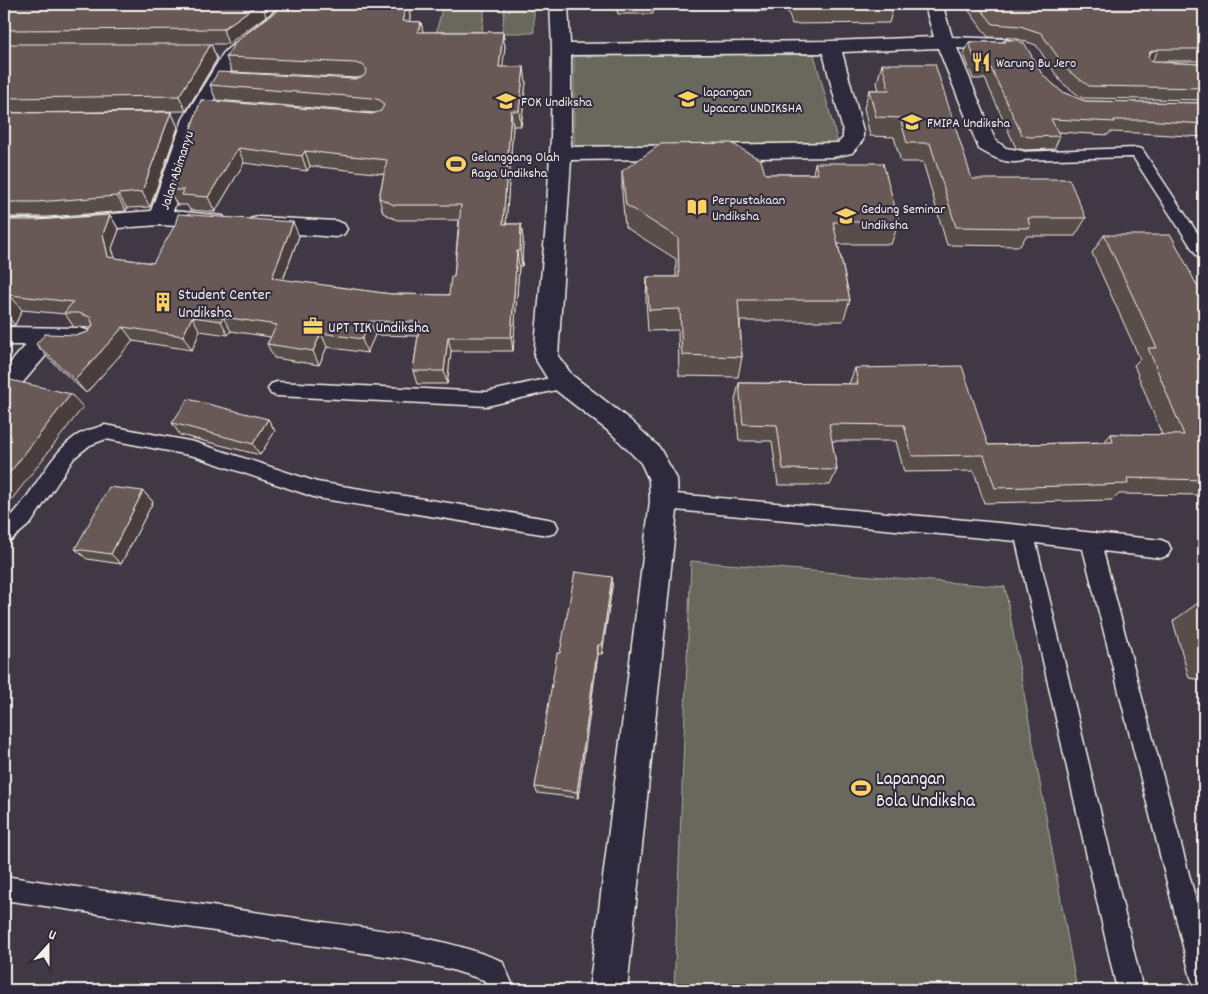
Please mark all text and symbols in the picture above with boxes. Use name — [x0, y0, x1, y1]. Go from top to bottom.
restaurant icon: Warung Bu Jero — [970, 51, 992, 73]
place label: Warung Bu Jero — [996, 54, 1076, 74]
place label: lapangan Upacara UNDIKSHA — [703, 83, 803, 119]
school or university icon: lapangan Upacara UNDIKSHA — [677, 88, 699, 110]
school or university icon: FOK Undiksha — [495, 90, 517, 112]
place label: FOK Undiksha — [521, 93, 592, 113]
school or university icon: FMIPA Undiksha — [901, 111, 923, 133]
place label: FMIPA Undiksha — [927, 114, 1010, 134]
street label: Jalan Abimanyu — [156, 129, 200, 213]
place label: Gelanggang Olah Raga Undiksha — [471, 148, 560, 184]
sports icon: Gelanggang Olah Raga Undiksha — [445, 153, 467, 175]
place label: Perpustakaan Undiksha — [712, 191, 785, 227]
library icon: Perpustakaan Undiksha — [686, 196, 708, 218]
place label: Gedung Seminar Undiksha — [861, 200, 946, 236]
school or university icon: Gedung Seminar Undiksha — [835, 205, 857, 227]
place label: Student Center Undiksha — [178, 284, 271, 325]
building icon: Student Center Undiksha — [152, 291, 174, 313]
office icon: UPT TIK Undiksha — [302, 315, 324, 337]
place label: UPT TIK Undiksha — [328, 317, 430, 340]
place label: Lapangan Bola Undiksha — [876, 767, 976, 816]
sports icon: Lapangan Bola Undiksha — [850, 777, 872, 799]
north arrow — [22, 922, 72, 972]
text: U — [45, 925, 59, 946]

